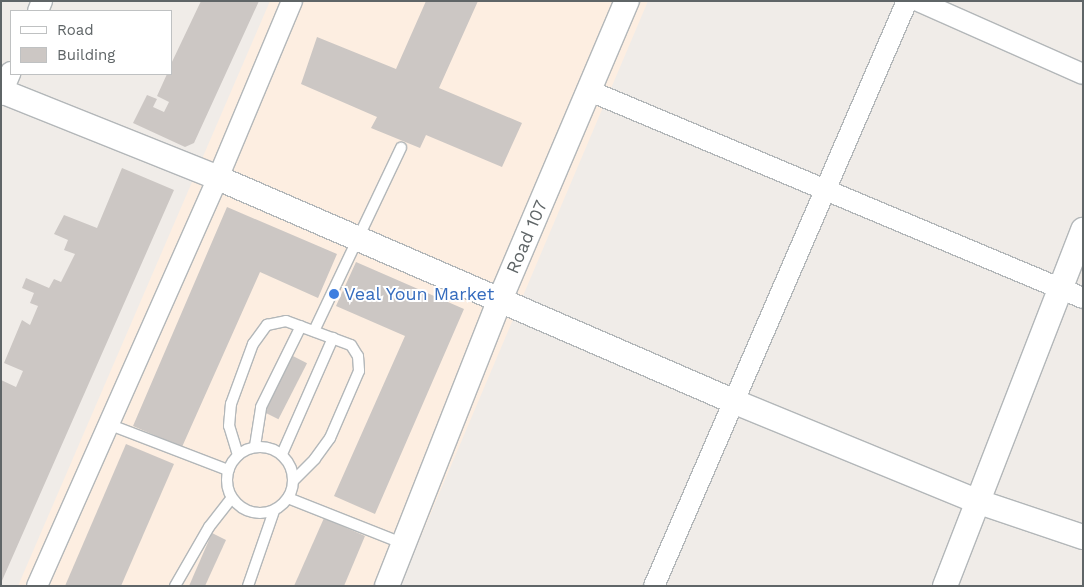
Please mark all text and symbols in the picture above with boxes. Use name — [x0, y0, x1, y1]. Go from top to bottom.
legend — [10, 10, 172, 75]
text: Road — [57, 21, 94, 39]
text: Building — [57, 46, 115, 64]
street label: Road 107 — [502, 197, 552, 277]
place label: Veal Youn Market — [344, 283, 496, 305]
marker: Veal Youn Market — [328, 288, 340, 300]

